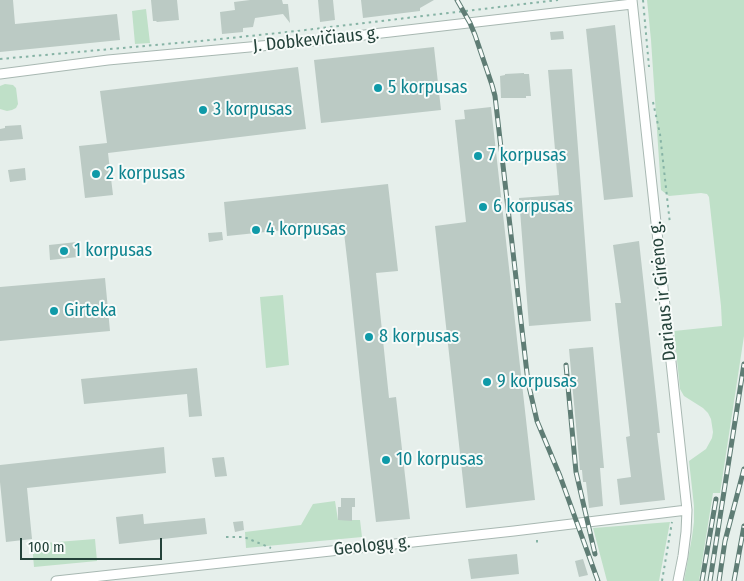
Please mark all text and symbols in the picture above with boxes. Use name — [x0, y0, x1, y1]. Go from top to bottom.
street label: J. Dobkevičiaus g. — [252, 23, 380, 57]
place label: 5 korpusas — [388, 77, 467, 99]
marker: 5 korpusas — [372, 82, 384, 94]
place label: 3 korpusas — [213, 99, 292, 121]
marker: 3 korpusas — [197, 104, 209, 116]
place label: 7 korpusas — [488, 145, 566, 167]
marker: 7 korpusas — [472, 150, 484, 162]
place label: 2 korpusas — [106, 163, 185, 185]
marker: 2 korpusas — [90, 168, 102, 180]
place label: 6 korpusas — [493, 196, 573, 218]
marker: 6 korpusas — [477, 201, 489, 213]
place label: 4 korpusas — [266, 219, 346, 241]
street label: Dariaus ir Girėno g. — [645, 220, 681, 362]
marker: 4 korpusas — [250, 224, 262, 236]
place label: 1 korpusas — [74, 240, 152, 262]
marker: 1 korpusas — [58, 245, 70, 257]
place label: Girteka — [64, 300, 117, 322]
marker: Girteka — [48, 305, 60, 317]
place label: 8 korpusas — [379, 326, 459, 348]
marker: 8 korpusas — [363, 331, 375, 343]
place label: 9 korpusas — [497, 371, 577, 393]
marker: 9 korpusas — [481, 376, 493, 388]
place label: 10 korpusas — [396, 449, 484, 471]
marker: 10 korpusas — [380, 454, 392, 466]
scale bar — [22, 528, 165, 560]
street label: Geologų g. — [333, 531, 411, 561]
text: 100 m — [28, 538, 65, 556]

